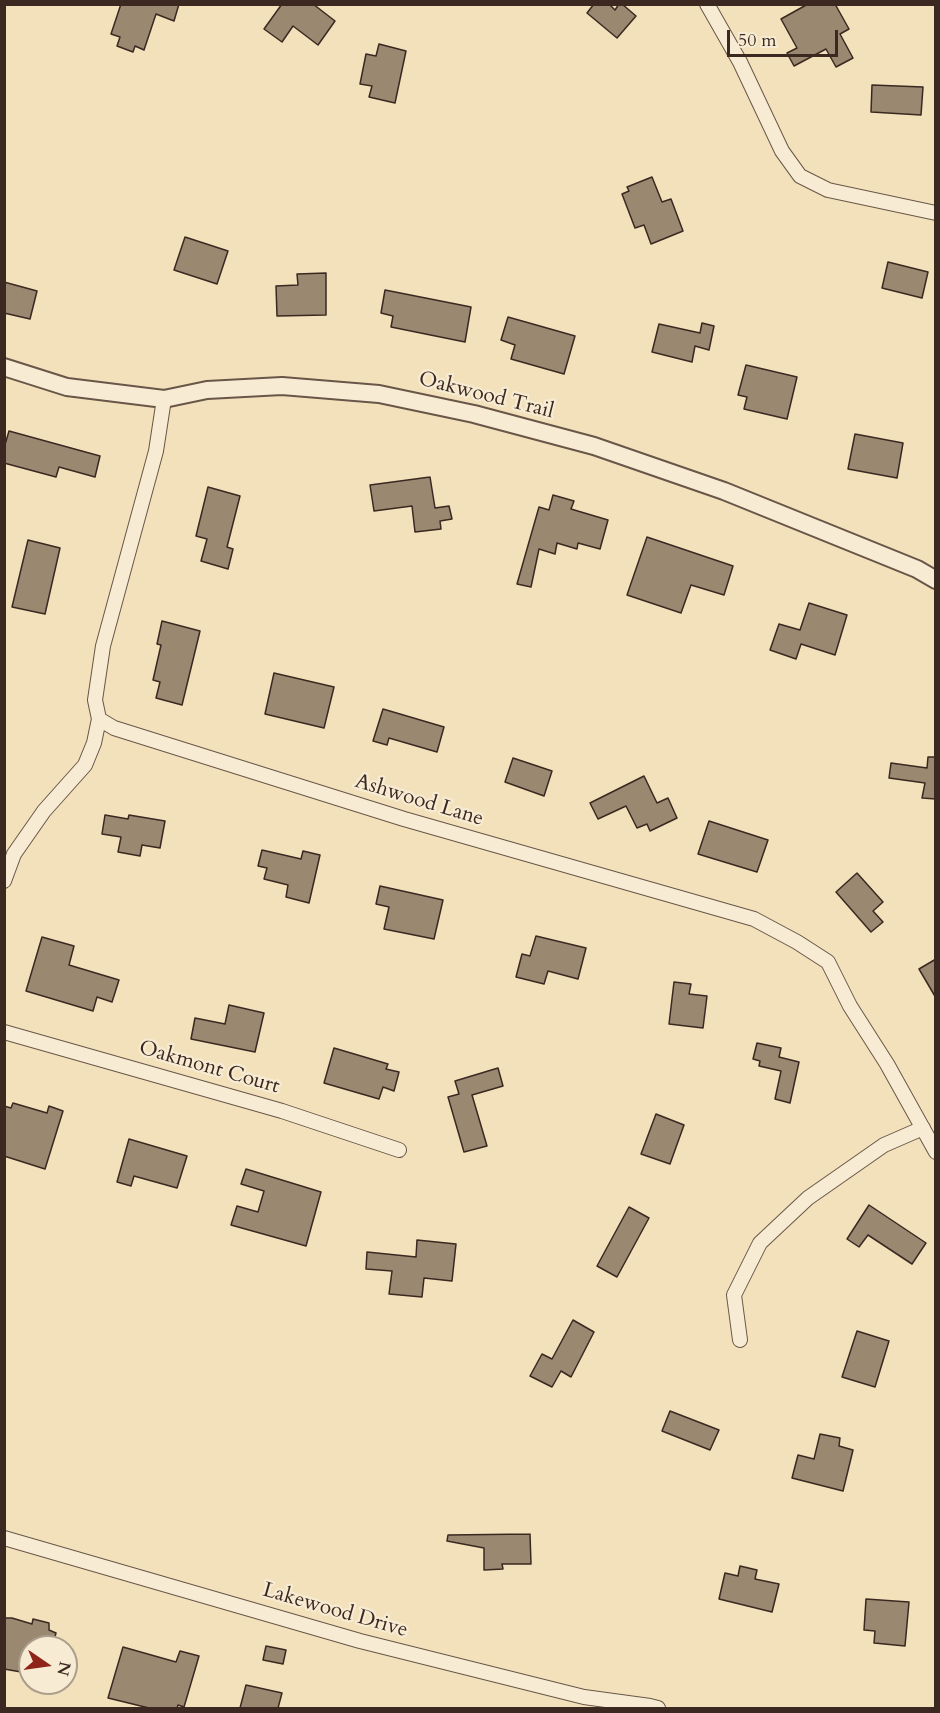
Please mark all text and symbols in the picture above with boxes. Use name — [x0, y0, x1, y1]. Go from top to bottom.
scale bar — [730, 18, 841, 56]
text: 50 m — [738, 28, 777, 53]
street label: Oakwood Trail — [416, 367, 556, 425]
street label: Ashwood Lane — [352, 769, 486, 833]
street label: Oakmont Court — [136, 1036, 282, 1100]
street label: Lakewood Drive — [260, 1578, 410, 1644]
north arrow — [18, 1635, 78, 1695]
text: N — [51, 1659, 76, 1678]

